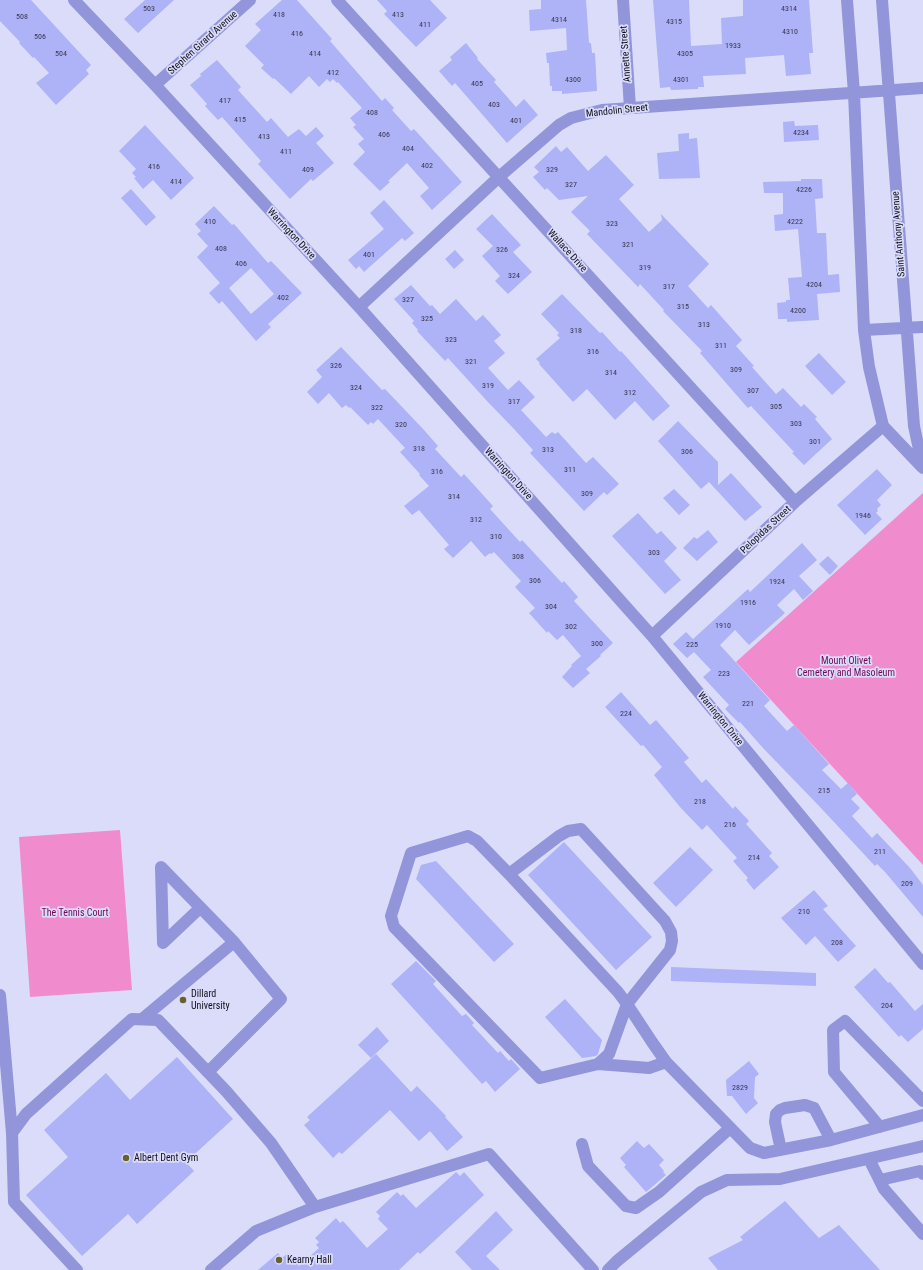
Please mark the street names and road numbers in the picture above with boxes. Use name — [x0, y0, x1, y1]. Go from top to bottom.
street label: Stephen Girard Avenue — [166, 9, 240, 77]
street label: Annette Street — [618, 25, 634, 83]
street label: Mandolin Street — [585, 102, 649, 120]
street label: Saint Anthony Avenue — [890, 191, 908, 277]
street label: Warrington Drive — [264, 206, 318, 262]
street label: Wallace Drive — [545, 227, 589, 275]
street label: Warrington Drive — [482, 446, 534, 502]
street label: Pelopidas Street — [738, 504, 794, 556]
street label: Warrington Drive — [695, 690, 745, 748]

